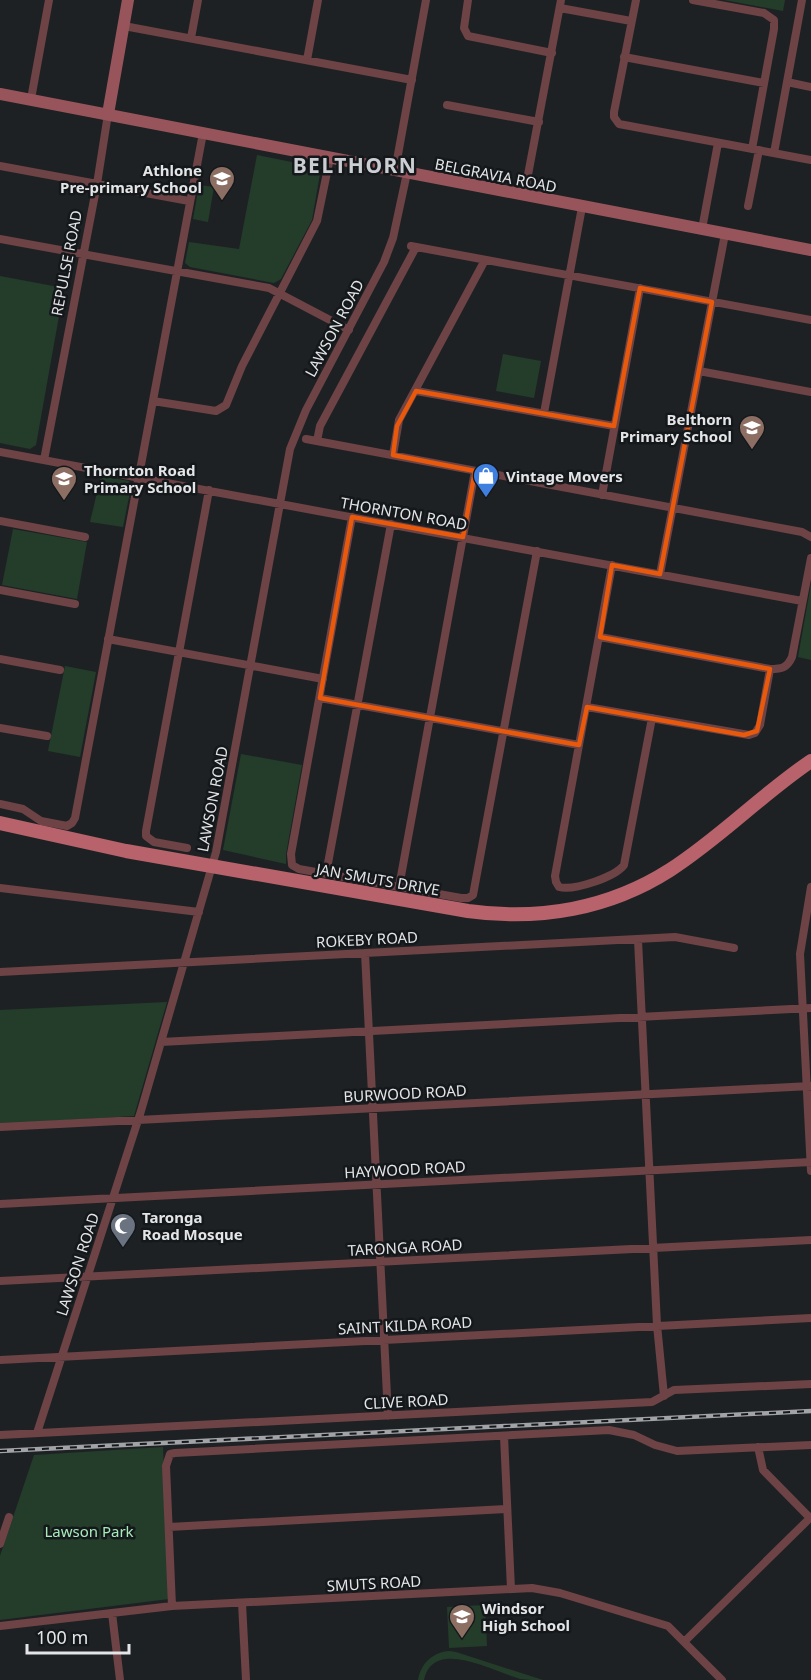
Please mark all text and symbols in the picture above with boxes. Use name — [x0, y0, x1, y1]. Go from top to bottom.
district label: BELTHORN — [293, 151, 417, 179]
street label: BELGRAVIA ROAD — [433, 153, 559, 197]
place label: Athlone Pre-primary School — [60, 160, 202, 197]
school or university icon: Athlone Pre-primary School — [207, 164, 237, 202]
street label: REPULSE ROAD — [46, 208, 86, 318]
street label: LAWSON ROAD — [300, 276, 368, 380]
place label: Belthorn Primary School — [620, 409, 732, 446]
school or university icon: Belthorn Primary School — [737, 413, 767, 451]
place label: Thornton Road Primary School — [84, 460, 196, 497]
shop icon: Vintage Movers — [471, 461, 501, 499]
school or university icon: Thornton Road Primary School — [49, 464, 79, 502]
place label: Vintage Movers — [506, 466, 623, 486]
street label: THORNTON ROAD — [339, 492, 469, 534]
street label: LAWSON ROAD — [192, 744, 232, 854]
street label: JAN SMUTS DRIVE — [313, 858, 441, 900]
street label: ROKEBY ROAD — [315, 926, 419, 952]
street label: BURWOOD ROAD — [343, 1080, 467, 1106]
street label: HAYWOOD ROAD — [344, 1156, 466, 1182]
place label: Taronga Road Mosque — [142, 1207, 243, 1244]
street label: LAWSON ROAD — [51, 1210, 103, 1318]
mosque icon: Taronga Road Mosque — [108, 1211, 138, 1249]
street label: TARONGA ROAD — [347, 1234, 463, 1260]
street label: SAINT KILDA ROAD — [337, 1311, 473, 1338]
street label: CLIVE ROAD — [363, 1389, 449, 1413]
park label: Lawson Park — [44, 1521, 134, 1541]
street label: SMUTS ROAD — [326, 1571, 422, 1595]
place label: Windsor High School — [482, 1598, 570, 1635]
school or university icon: Windsor High School — [447, 1602, 477, 1640]
scale bar — [27, 1617, 129, 1655]
text: 100 m — [36, 1625, 88, 1649]

